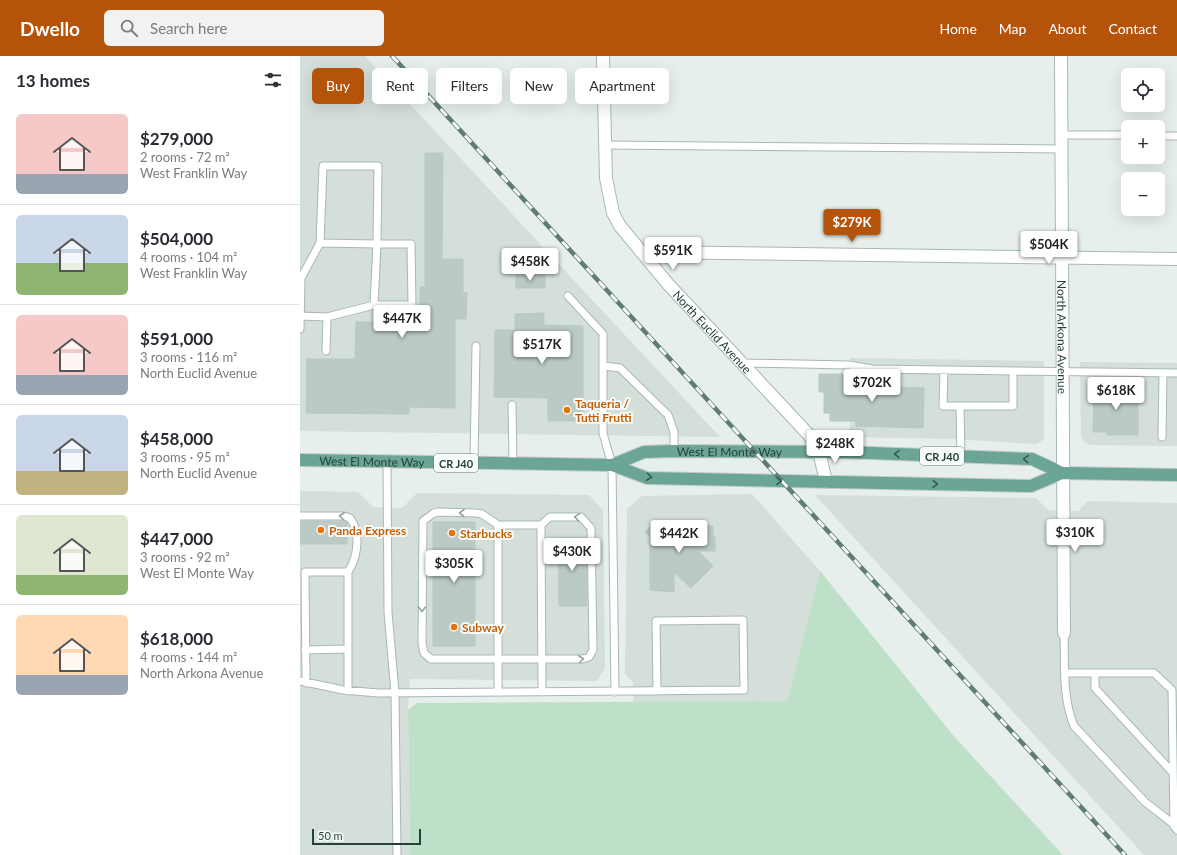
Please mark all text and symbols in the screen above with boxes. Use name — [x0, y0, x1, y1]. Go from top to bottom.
search box — [104, 10, 384, 46]
text: Dwello — [20, 17, 80, 40]
icon: search — [118, 17, 140, 39]
text: Search here — [150, 19, 227, 37]
text: Home — [939, 20, 977, 37]
text: Map — [999, 20, 1026, 37]
text: About — [1048, 20, 1086, 37]
text: Contact — [1108, 20, 1157, 37]
chip: Buy — [312, 68, 364, 104]
chip: Rent — [372, 68, 428, 104]
chip: Filters — [436, 68, 502, 104]
chip: New — [510, 68, 567, 104]
chip: Apartment — [575, 68, 669, 104]
map controls — [1121, 68, 1165, 216]
button: locate — [1121, 68, 1165, 112]
icon: filters — [262, 69, 284, 91]
text: 13 homes — [16, 70, 90, 91]
button: + — [1121, 120, 1165, 164]
text: $279,000 — [140, 128, 213, 149]
icon: home — [48, 130, 96, 178]
text: 2 rooms · 72 m² — [140, 149, 230, 165]
text: West Franklin Way — [140, 165, 247, 181]
button: − — [1121, 172, 1165, 216]
pin: $279K — [824, 209, 880, 243]
text: $279K — [832, 214, 872, 230]
text: $504,000 — [140, 228, 213, 249]
icon: home — [48, 231, 96, 279]
pin: $504K — [1021, 231, 1077, 265]
text: $504K — [1029, 236, 1069, 252]
pin: $591K — [645, 237, 701, 271]
text: $591K — [653, 242, 693, 258]
pin: $458K — [502, 248, 558, 282]
text: 4 rooms · 104 m² — [140, 249, 237, 265]
text: $458K — [510, 253, 550, 269]
text: West Franklin Way — [140, 265, 247, 281]
street label: North Arkona Avenue — [1055, 280, 1070, 394]
street label: North Euclid Avenue — [670, 287, 755, 376]
pin: $447K — [374, 305, 430, 339]
text: $447K — [382, 310, 422, 326]
text: $591,000 — [140, 328, 213, 349]
icon: home — [48, 331, 96, 379]
pin: $517K — [514, 331, 570, 365]
text: $517K — [522, 336, 562, 352]
text: 3 rooms · 116 m² — [140, 349, 237, 365]
text: North Euclid Avenue — [140, 365, 257, 381]
pin: $702K — [844, 369, 900, 403]
text: $702K — [852, 374, 892, 390]
pin: $618K — [1088, 377, 1144, 411]
text: $618K — [1096, 382, 1136, 398]
place label: Taqueria / Tutti Frutti — [575, 396, 632, 425]
marker: Taqueria / Tutti Frutti — [562, 405, 572, 415]
text: $458,000 — [140, 428, 213, 449]
pin: $248K — [807, 430, 863, 464]
icon: home — [48, 431, 96, 479]
text: $248K — [815, 435, 855, 451]
street label: West El Monte Way — [677, 444, 783, 459]
road number: CR J40 — [920, 447, 964, 465]
text: 3 rooms · 95 m² — [140, 449, 230, 465]
one-way arrow — [894, 449, 900, 458]
street label: West El Monte Way — [319, 453, 426, 470]
road number: CR J40 — [434, 454, 478, 472]
one-way arrow — [1023, 454, 1029, 463]
text: North Euclid Avenue — [140, 465, 257, 481]
one-way arrow — [646, 472, 652, 481]
one-way arrow — [776, 477, 782, 485]
one-way arrow — [932, 480, 938, 488]
one-way arrow — [459, 509, 465, 517]
one-way arrow — [339, 512, 345, 521]
one-way arrow — [574, 513, 580, 522]
pin: $310K — [1047, 519, 1103, 553]
pin: $442K — [651, 520, 707, 554]
place label: Panda Express — [329, 523, 406, 538]
text: $310K — [1055, 524, 1095, 540]
marker: Panda Express — [316, 525, 326, 535]
text: $442K — [659, 525, 699, 541]
place label: Starbucks — [460, 526, 512, 541]
text: $447,000 — [140, 528, 213, 549]
marker: Starbucks — [447, 528, 457, 538]
icon: home — [48, 531, 96, 579]
pin: $430K — [544, 538, 600, 572]
text: $430K — [552, 543, 592, 559]
text: 3 rooms · 92 m² — [140, 549, 230, 565]
pin: $305K — [426, 550, 482, 584]
text: $305K — [434, 555, 474, 571]
text: West El Monte Way — [140, 565, 254, 581]
one-way arrow — [418, 606, 426, 612]
place label: Subway — [462, 620, 504, 635]
marker: Subway — [449, 622, 459, 632]
text: $618,000 — [140, 628, 213, 649]
icon: home — [48, 631, 96, 679]
text: 4 rooms · 144 m² — [140, 649, 237, 665]
one-way arrow — [577, 655, 584, 664]
text: North Arkona Avenue — [140, 665, 263, 681]
scale bar — [312, 827, 421, 846]
text: 50 m — [318, 829, 343, 842]

